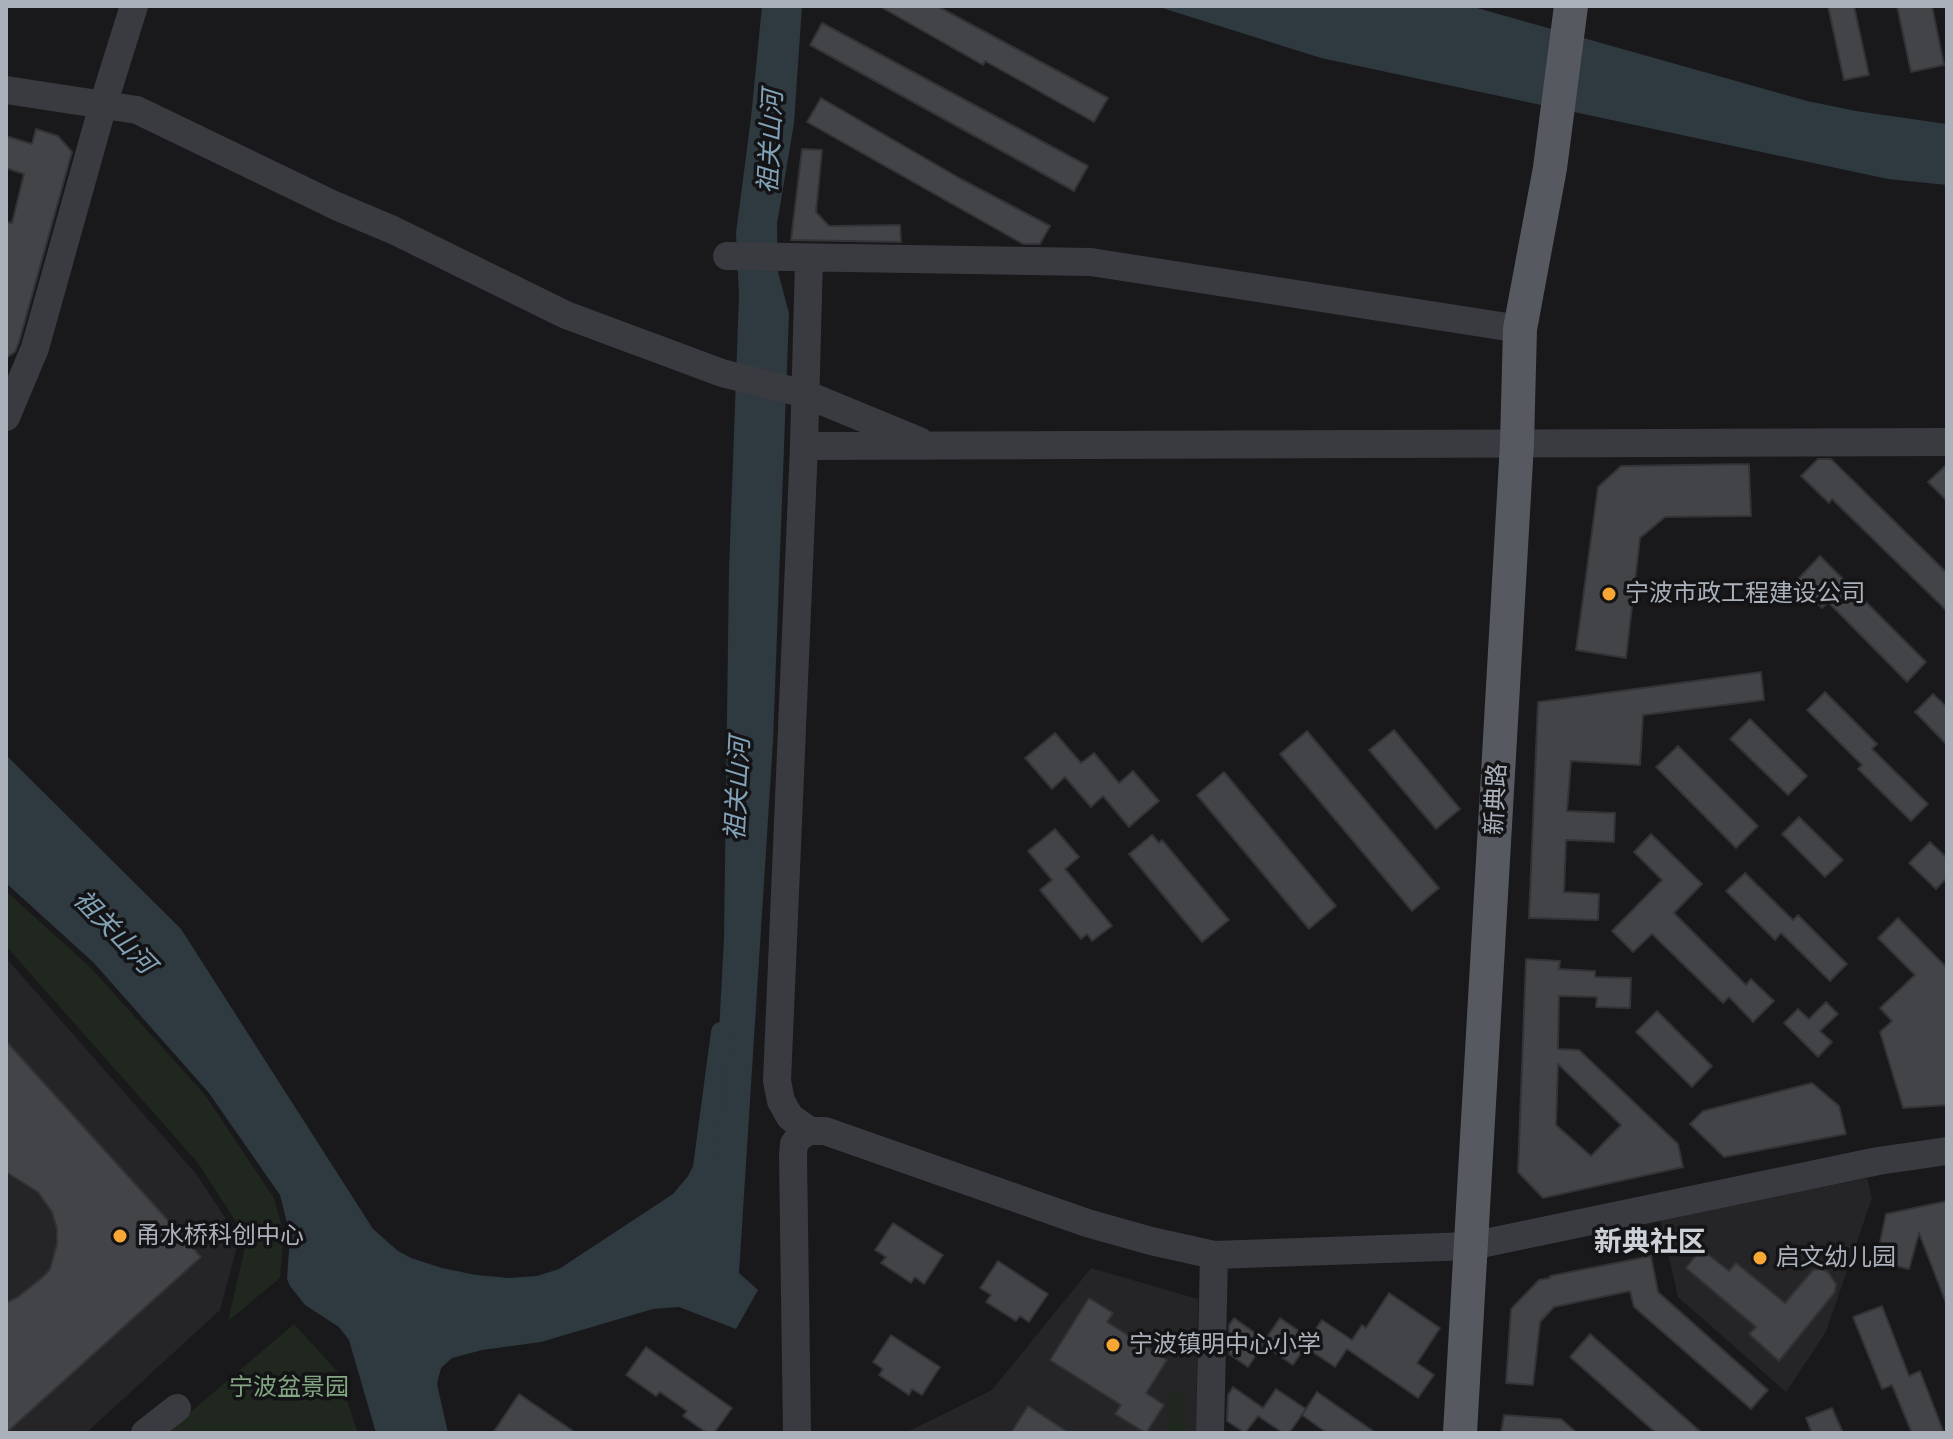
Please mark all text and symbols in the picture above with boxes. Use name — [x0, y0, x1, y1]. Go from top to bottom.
water label: 祖关山河 — [753, 89, 789, 195]
place label: 宁波市政工程建设公司 — [1625, 580, 1865, 608]
marker: 宁波市政工程建设公司 — [1600, 585, 1618, 603]
water label: 祖关山河 — [720, 736, 756, 842]
street label: 新典路 — [1480, 762, 1512, 836]
water label: 祖关山河 — [67, 884, 161, 980]
place label: 甬水桥科创中心 — [136, 1222, 304, 1250]
district label: 新典社区 — [1594, 1225, 1706, 1259]
marker: 甬水桥科创中心 — [111, 1227, 129, 1245]
place label: 启文幼儿园 — [1776, 1244, 1896, 1272]
marker: 启文幼儿园 — [1751, 1249, 1769, 1267]
place label: 宁波镇明中心小学 — [1129, 1331, 1321, 1359]
marker: 宁波镇明中心小学 — [1104, 1336, 1122, 1354]
park label: 宁波盆景园 — [229, 1374, 349, 1402]

